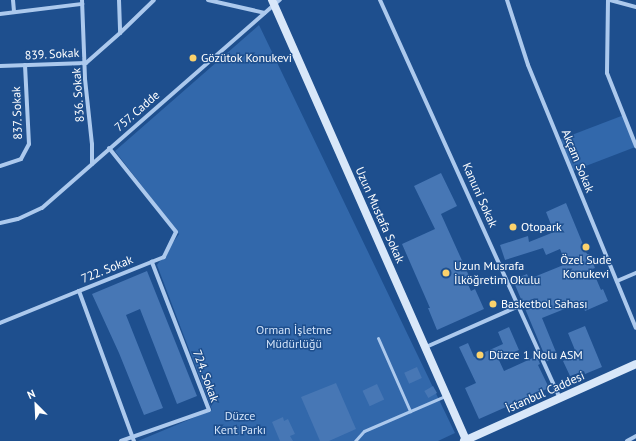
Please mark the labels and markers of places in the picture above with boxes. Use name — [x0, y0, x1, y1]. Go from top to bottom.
place label: Gözütok Konukevi — [201, 51, 292, 65]
marker: Gözütok Konukevi — [188, 53, 198, 63]
place label: Otopark — [521, 220, 562, 234]
marker: Otopark — [508, 222, 518, 232]
marker: Özel Sude Konukevi — [581, 242, 591, 252]
place label: Özel Sude Konukevi — [560, 253, 612, 281]
place label: Uzun Musrafa İlköğretim Okulu — [454, 259, 540, 287]
marker: Uzun Musrafa İlköğretim Okulu — [441, 268, 451, 278]
place label: Basketbol Sahası — [501, 297, 588, 311]
marker: Basketbol Sahası — [488, 299, 498, 309]
place label: Düzce 1 Nolu ASM — [489, 348, 583, 362]
marker: Düzce 1 Nolu ASM — [474, 349, 486, 361]

